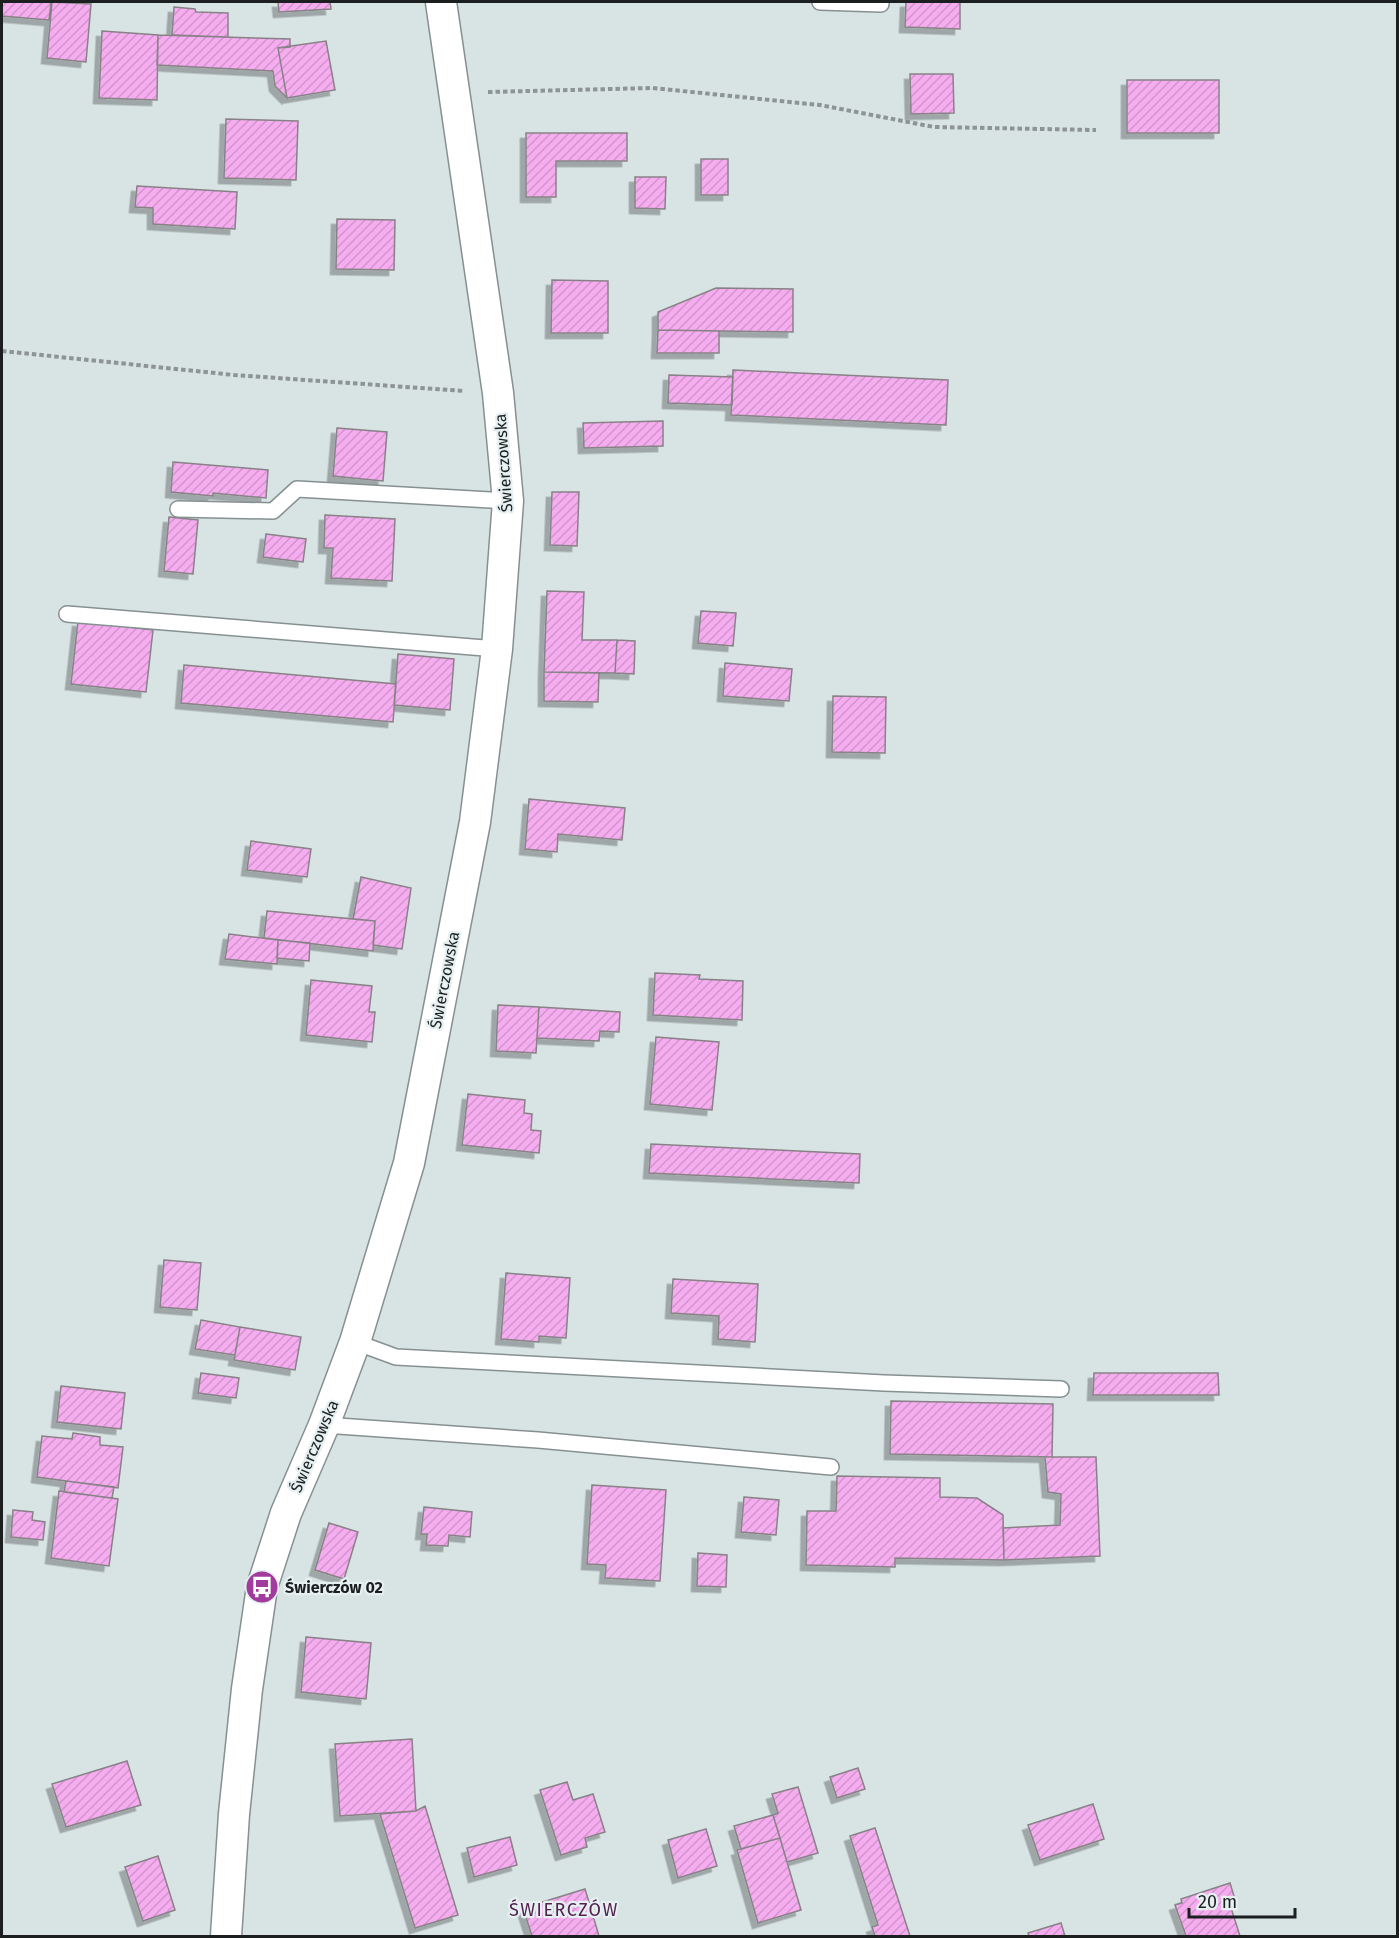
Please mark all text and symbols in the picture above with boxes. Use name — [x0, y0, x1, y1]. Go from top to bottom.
street label: Świerczowska — [490, 413, 516, 513]
street label: Świerczowska — [425, 930, 463, 1030]
street label: Świerczowska — [286, 1397, 342, 1495]
bus stop icon: Świerczów 02 — [244, 1569, 280, 1605]
place label: Świerczów 02 — [285, 1577, 383, 1597]
scale bar — [1189, 1881, 1296, 1919]
text: 20 m — [1198, 1891, 1237, 1913]
district label: ŚWIERCZÓW — [509, 1899, 619, 1921]

